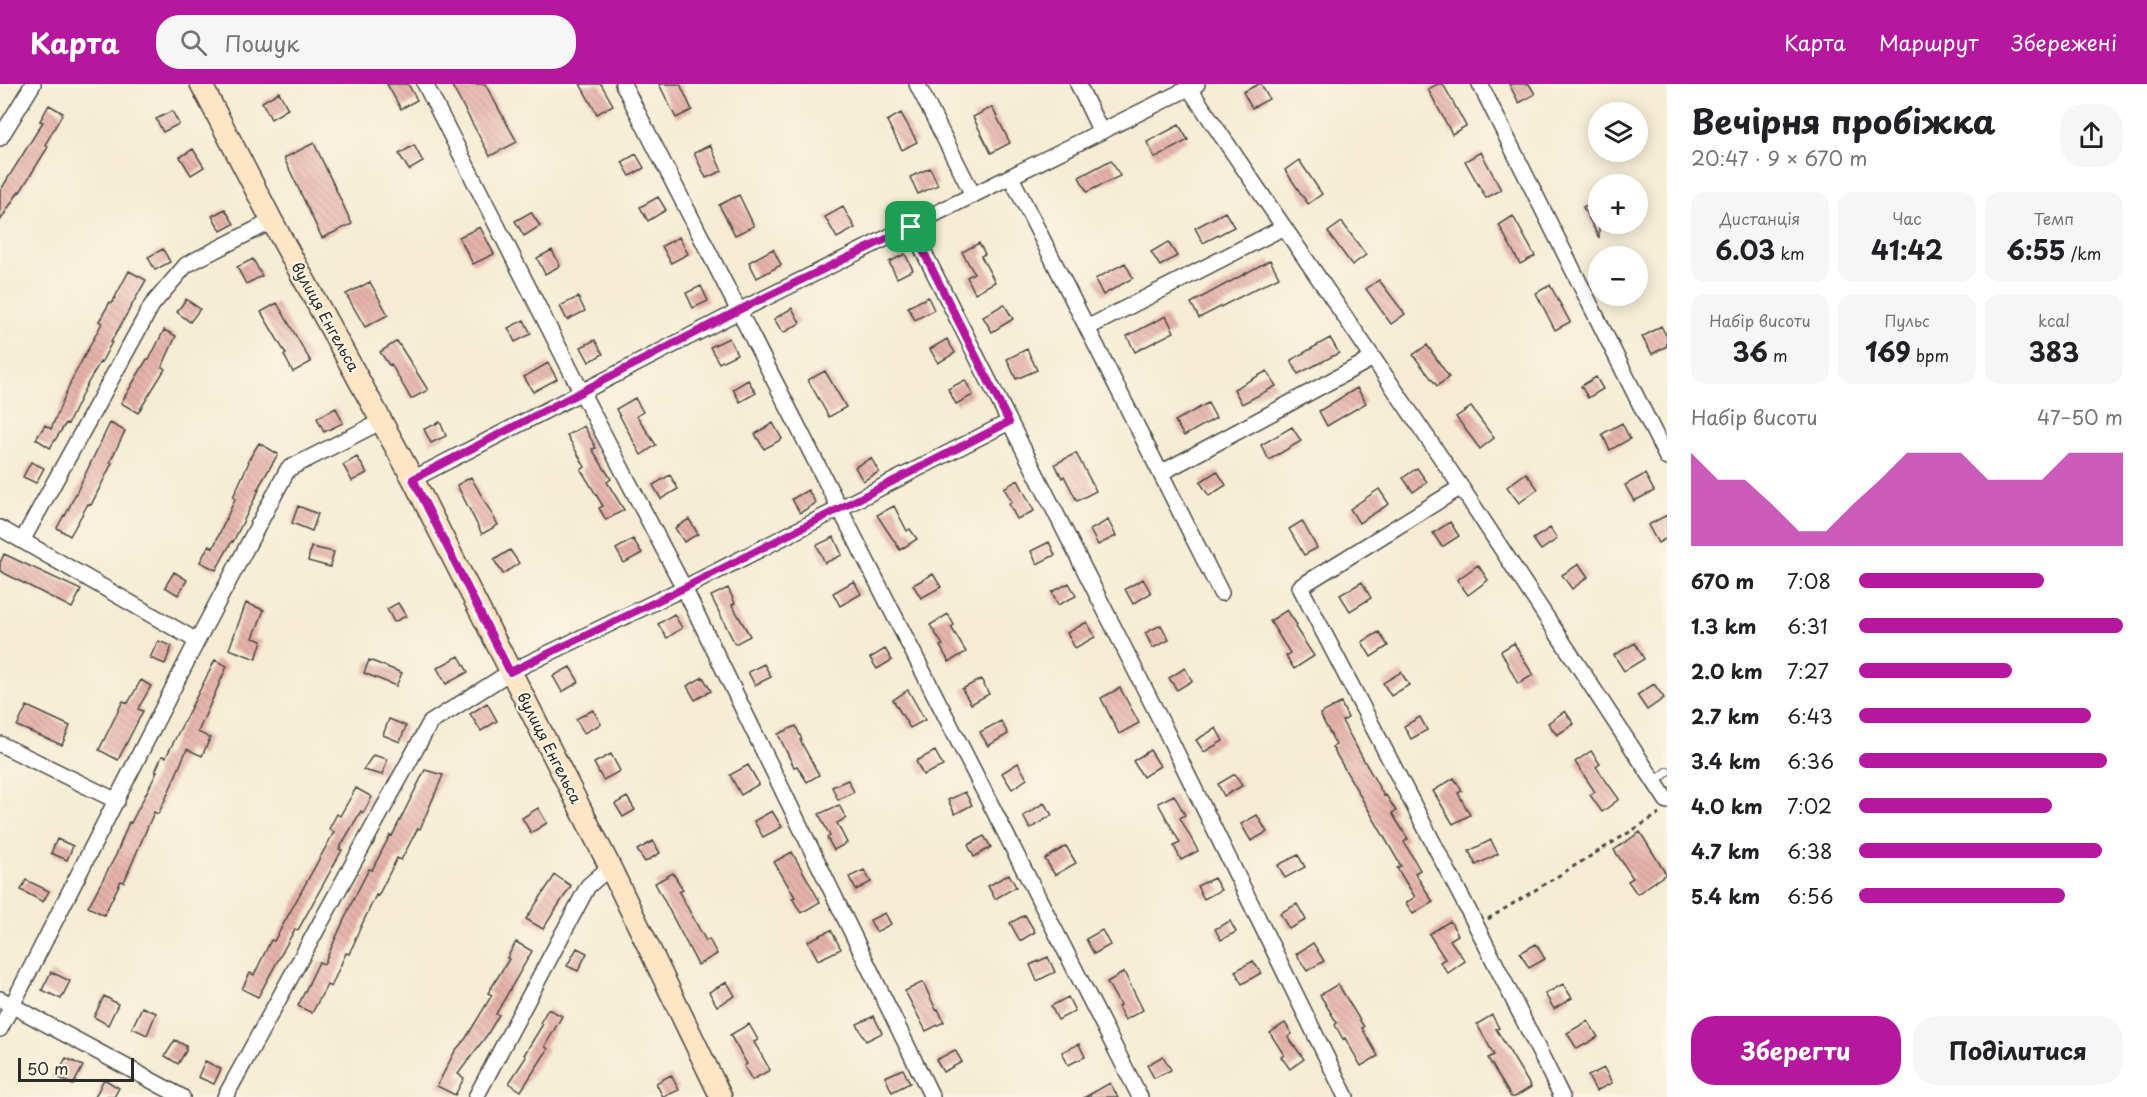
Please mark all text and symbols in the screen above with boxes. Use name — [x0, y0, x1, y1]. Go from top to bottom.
search box — [156, 15, 576, 69]
text: Карта — [30, 21, 120, 64]
icon: search — [177, 26, 210, 59]
text: Пошук — [225, 26, 299, 59]
text: Карта — [1784, 26, 1846, 58]
text: Маршрут — [1879, 26, 1978, 58]
text: Збережені — [2011, 26, 2117, 58]
text: Вечірня пробіжка — [1691, 95, 1996, 145]
map controls — [1588, 102, 1648, 306]
button: layers — [1588, 102, 1648, 162]
button: share — [2060, 104, 2123, 167]
text: 20:47 · 9 × 670 m — [1691, 143, 1868, 173]
button: + — [1588, 174, 1648, 234]
pin — [885, 201, 936, 252]
text: Дистанція — [1720, 206, 1800, 230]
text: Час — [1892, 206, 1922, 230]
text: Темп — [2034, 206, 2074, 230]
icon: arrive — [894, 210, 927, 243]
text: 6.03 — [1716, 230, 1775, 269]
text: 41:42 — [1871, 230, 1943, 269]
text: 6:55 — [2007, 230, 2066, 269]
text: km — [1775, 241, 1804, 265]
text: /km — [2066, 241, 2101, 265]
button: − — [1588, 246, 1648, 306]
street label: вулиця Енгельса — [287, 257, 366, 376]
text: Набір висоти — [1709, 308, 1811, 332]
text: Пульс — [1884, 308, 1930, 332]
text: kcal — [2038, 308, 2070, 332]
text: 36 — [1732, 332, 1768, 371]
text: 169 — [1865, 332, 1911, 371]
text: 383 — [2029, 332, 2079, 371]
text: m — [1768, 343, 1788, 367]
text: bpm — [1911, 343, 1949, 367]
text: Набір висоти — [1691, 402, 1818, 432]
text: 47–50 m — [2037, 402, 2123, 432]
text: 670 m — [1691, 566, 1754, 596]
text: 7:08 — [1787, 566, 1831, 596]
text: 1.3 km — [1691, 611, 1757, 641]
text: 6:31 — [1787, 611, 1828, 641]
text: 2.0 km — [1691, 656, 1763, 686]
text: 7:27 — [1787, 656, 1829, 686]
street label: вулиця Енгельса — [512, 688, 589, 808]
text: 2.7 km — [1691, 701, 1759, 731]
text: 6:43 — [1787, 701, 1833, 731]
text: 3.4 km — [1691, 746, 1761, 776]
text: 6:36 — [1787, 746, 1834, 776]
text: 4.0 km — [1691, 791, 1763, 821]
text: 7:02 — [1787, 791, 1832, 821]
text: 4.7 km — [1691, 836, 1760, 866]
text: 6:38 — [1787, 836, 1832, 866]
text: 5.4 km — [1691, 881, 1760, 911]
text: 6:56 — [1787, 881, 1834, 911]
button: Зберегти — [1691, 1016, 1901, 1085]
button: Поділитися — [1913, 1016, 2123, 1085]
scale bar — [18, 1055, 134, 1082]
text: 50 m — [27, 1056, 68, 1080]

